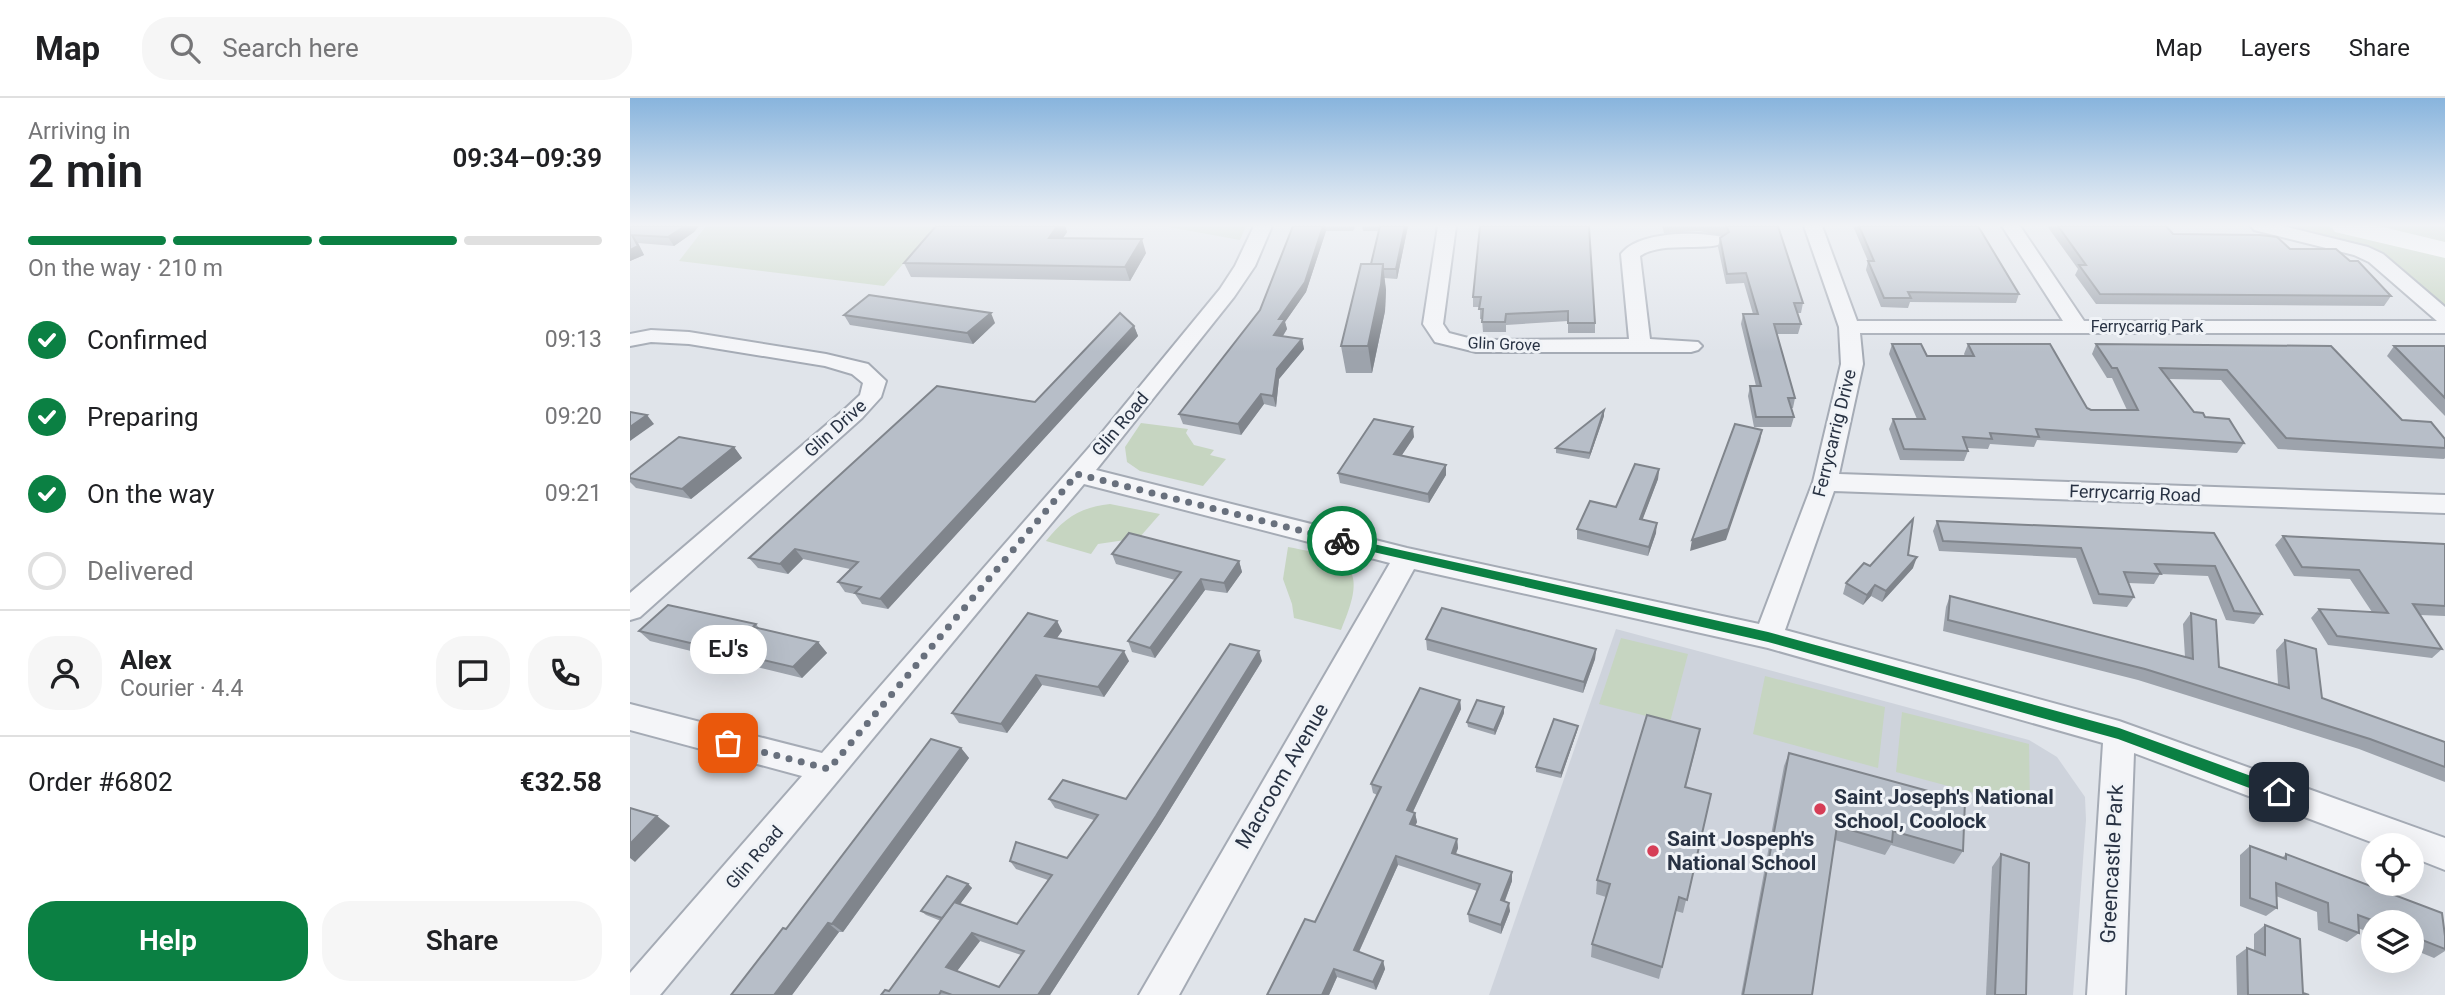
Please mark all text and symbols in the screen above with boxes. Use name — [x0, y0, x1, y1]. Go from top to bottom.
search box — [142, 17, 632, 80]
text: Map — [35, 29, 100, 68]
icon: search — [166, 29, 204, 67]
text: Search here — [222, 33, 359, 63]
text: Map — [2155, 34, 2203, 62]
text: Layers — [2241, 34, 2311, 62]
text: Share — [2349, 34, 2410, 62]
text: Arriving in — [28, 118, 131, 145]
text: 09:34–09:39 — [452, 143, 602, 173]
text: 2 min — [28, 144, 143, 198]
text: On the way · 210 m — [28, 255, 223, 282]
street label: Ferrycarrig Park — [2091, 317, 2204, 336]
icon: check — [28, 321, 66, 359]
text: Confirmed — [87, 325, 208, 355]
text: 09:13 — [545, 326, 602, 353]
street label: Glin Grove — [1467, 333, 1541, 355]
street label: Ferrycarrig Drive — [1808, 367, 1860, 499]
street label: Glin Road — [1087, 388, 1153, 460]
street label: Glin Drive — [800, 395, 870, 461]
icon: check — [28, 398, 66, 436]
text: Preparing — [87, 402, 199, 432]
text: 09:20 — [545, 403, 602, 430]
icon: check — [28, 475, 66, 513]
text: On the way — [87, 479, 215, 509]
text: 09:21 — [545, 480, 602, 507]
street label: Ferrycarrig Road — [2069, 480, 2201, 506]
courier — [1307, 506, 1377, 576]
icon: bike — [1323, 522, 1361, 560]
text: Delivered — [87, 556, 194, 586]
callout: EJ's — [690, 624, 766, 673]
button: person — [28, 636, 102, 710]
button: chat — [436, 636, 510, 710]
button: phone — [528, 636, 602, 710]
text: EJ's — [708, 636, 749, 663]
text: Alex — [120, 645, 172, 675]
text: Courier · 4.4 — [120, 675, 243, 702]
street label: Macroom Avenue — [1231, 699, 1333, 853]
pin — [698, 713, 758, 773]
icon: bag — [709, 724, 747, 762]
pin — [2249, 762, 2309, 822]
text: Order #6802 — [28, 767, 173, 797]
text: €32.58 — [520, 767, 602, 797]
icon: home — [2260, 773, 2298, 811]
street label: Greencastle Park — [2096, 784, 2128, 944]
place label: Saint Joseph's National School, Coolock — [1834, 785, 2054, 833]
marker: Saint Joseph's National School, Coolock — [1812, 801, 1828, 817]
street label: Glin Road — [721, 821, 787, 893]
place label: Saint Jospeph's National School — [1667, 827, 1816, 875]
map controls — [2361, 833, 2424, 973]
button: locate — [2361, 833, 2424, 896]
marker: Saint Jospeph's National School — [1645, 843, 1661, 859]
button: Help — [28, 901, 308, 981]
button: Share — [322, 901, 602, 981]
button: layers — [2361, 910, 2424, 973]

